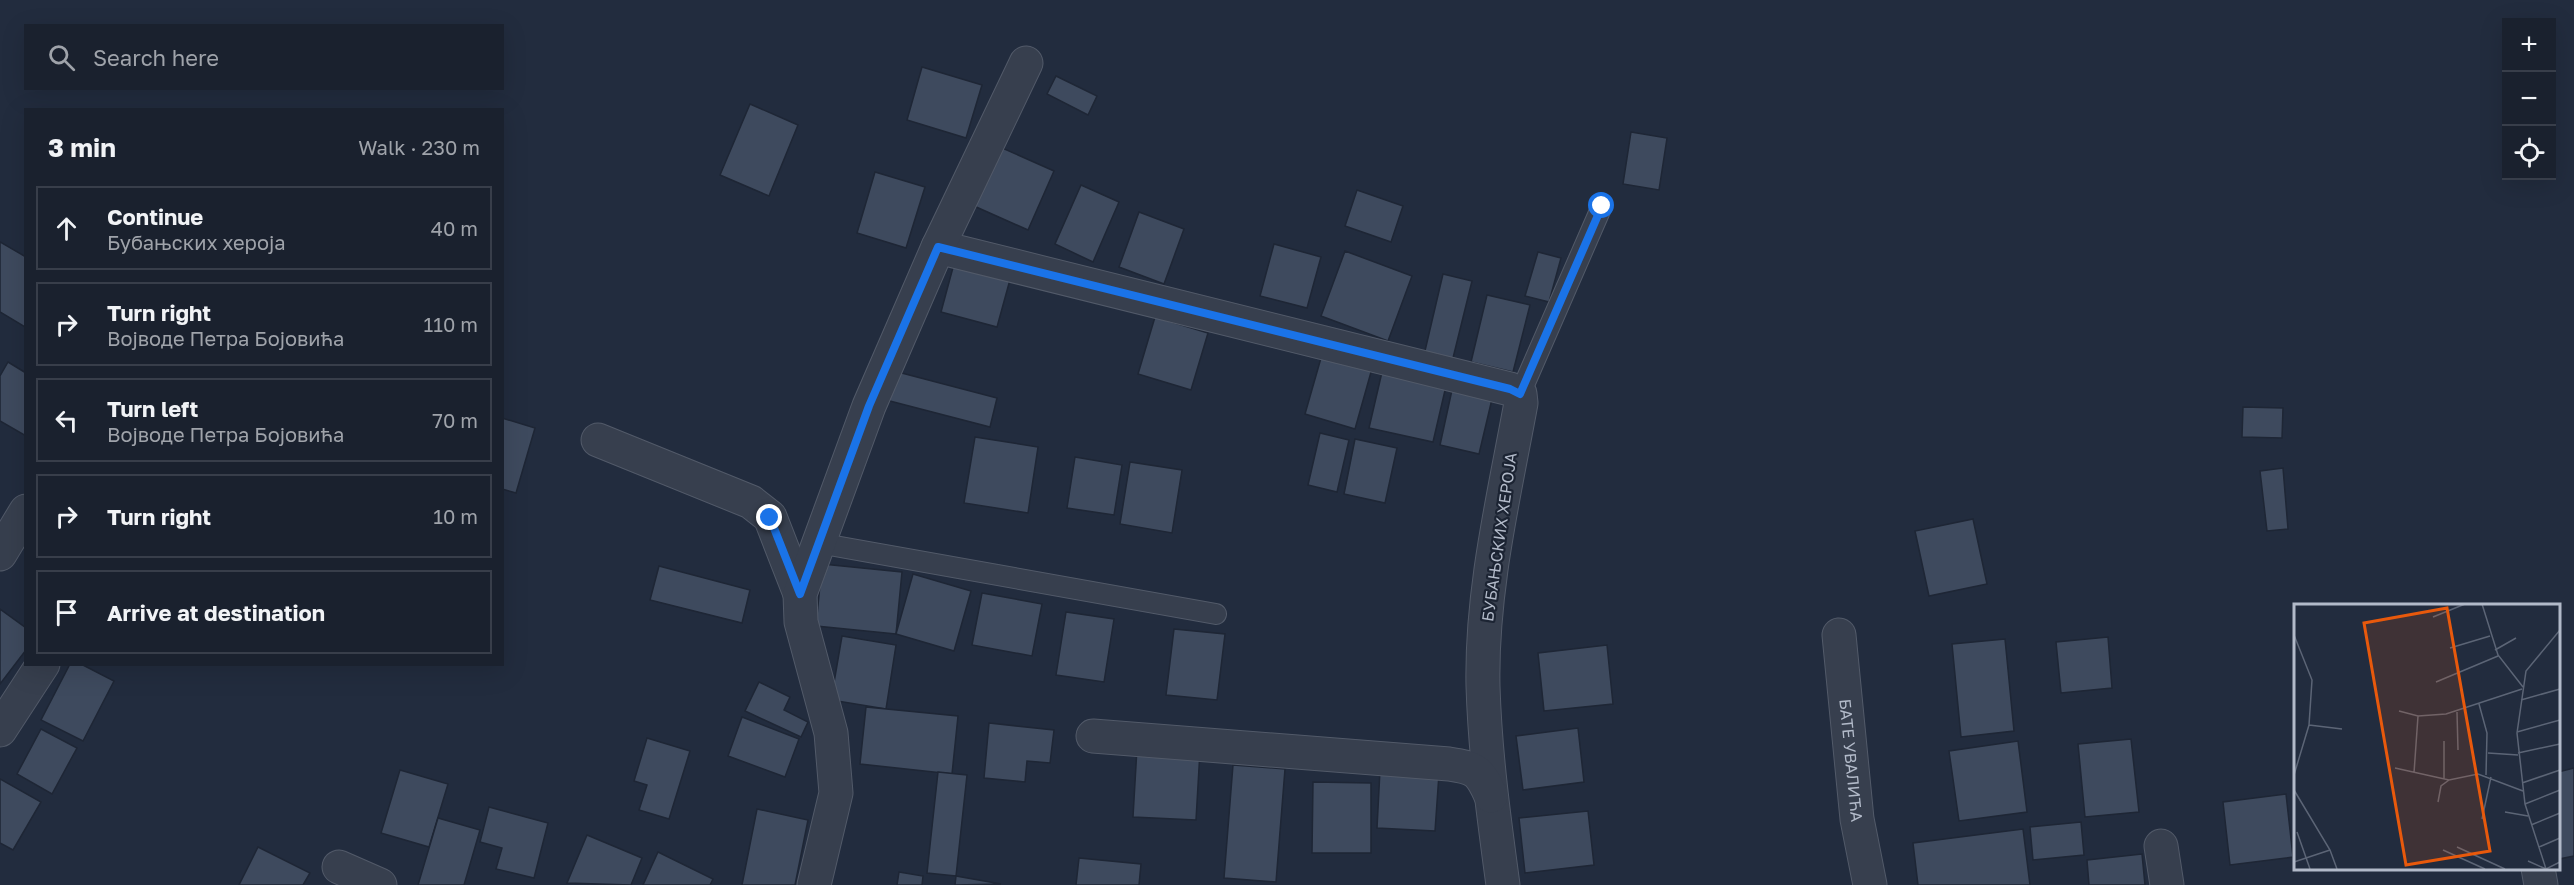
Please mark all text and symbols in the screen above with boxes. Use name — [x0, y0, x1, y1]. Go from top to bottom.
map controls — [2502, 18, 2556, 180]
button: + — [2502, 18, 2556, 72]
search box — [24, 24, 504, 90]
icon: search — [45, 41, 78, 74]
text: Search here — [93, 44, 219, 71]
button: − — [2502, 72, 2556, 126]
button: locate — [2502, 126, 2556, 180]
text: 3 min — [48, 132, 116, 163]
text: Walk · 230 m — [358, 135, 480, 159]
route start — [1588, 192, 1614, 218]
text: Continue — [107, 203, 203, 230]
icon: ahead — [50, 212, 83, 245]
text: 40 m — [431, 216, 478, 240]
text: Бубањских хероја — [107, 230, 286, 254]
text: Turn right — [107, 299, 211, 326]
icon: right — [50, 308, 83, 341]
text: 110 m — [424, 312, 478, 336]
text: Војводе Петра Бојовића — [107, 326, 344, 350]
text: Turn left — [107, 395, 198, 422]
icon: left — [50, 404, 83, 437]
text: 70 m — [432, 408, 478, 432]
text: Војводе Петра Бојовића — [107, 422, 344, 446]
street label: БУБАЊСКИХ ХЕРОЈА — [1477, 451, 1521, 623]
icon: right — [50, 500, 83, 533]
text: Turn right — [107, 503, 211, 530]
text: 10 m — [433, 504, 478, 528]
route end — [756, 504, 782, 530]
icon: arrive — [50, 596, 83, 629]
text: Arrive at destination — [107, 599, 325, 626]
inset map — [2294, 604, 2559, 870]
street label: БАТЕ УВАЛИЋА — [1835, 698, 1867, 823]

